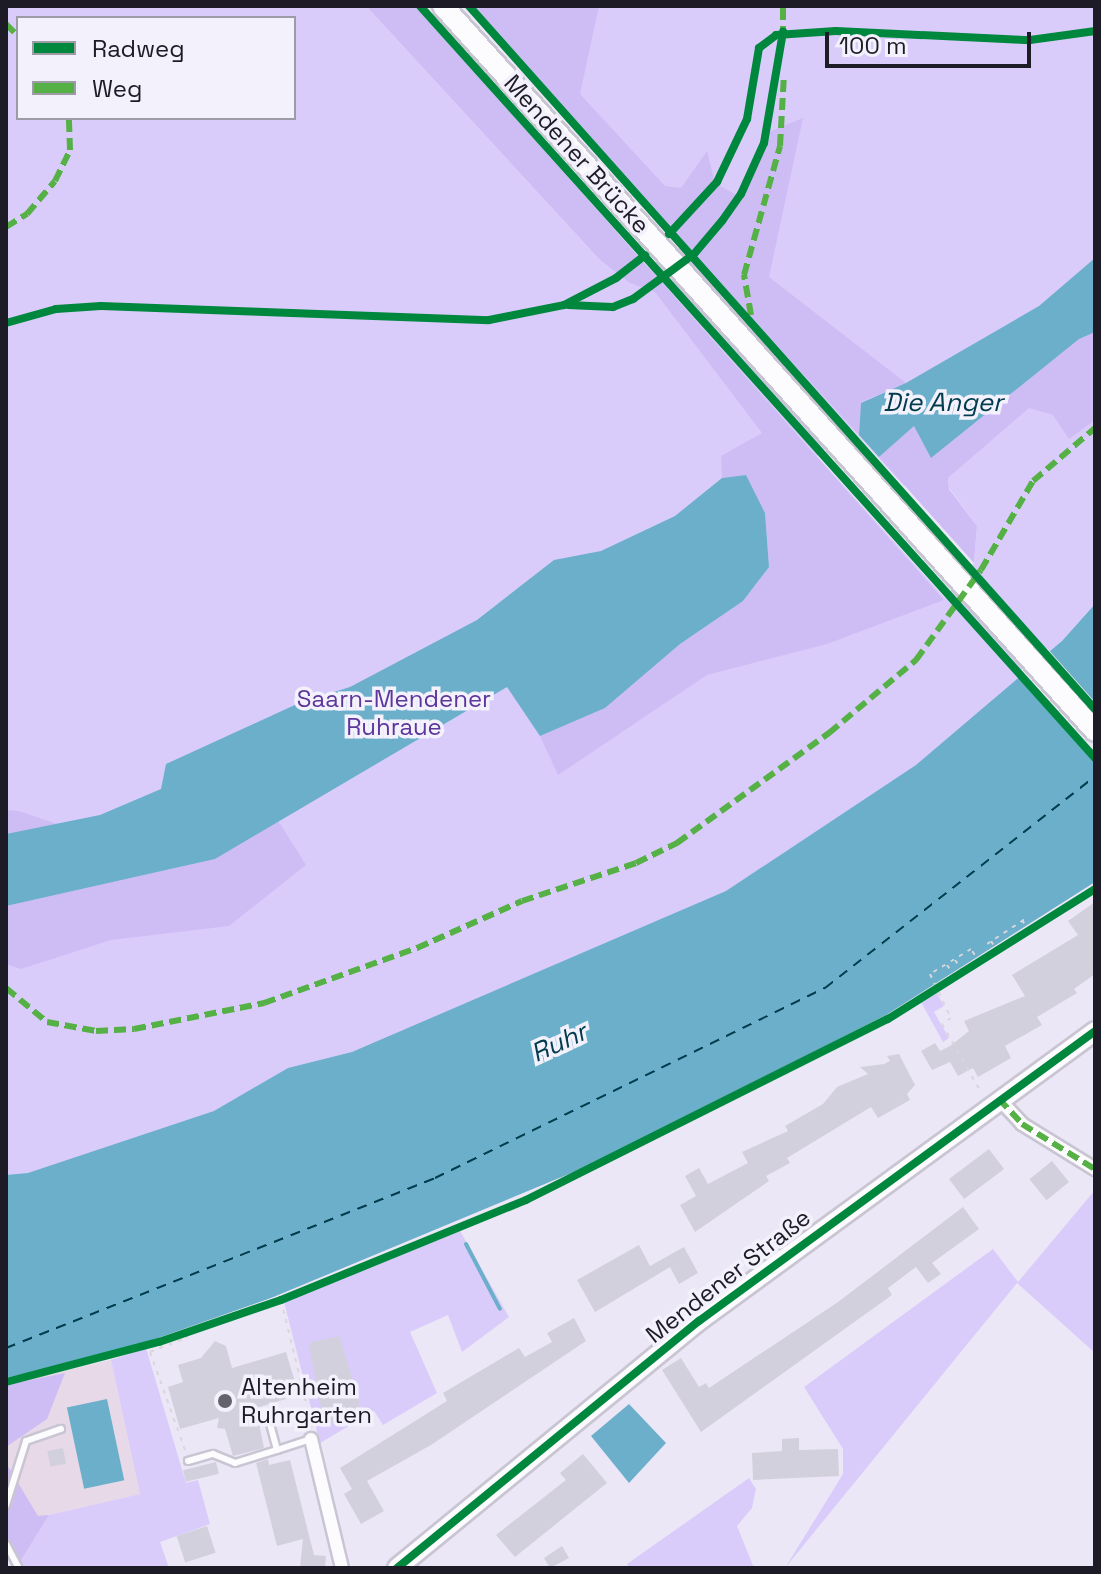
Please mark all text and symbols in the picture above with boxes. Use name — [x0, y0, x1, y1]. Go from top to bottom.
legend — [16, 16, 296, 120]
scale bar — [829, 16, 1035, 66]
text: 100 m — [839, 30, 907, 61]
text: Radweg — [92, 33, 185, 64]
street label: Mendener Brücke — [498, 69, 656, 239]
text: Weg — [92, 73, 142, 104]
water label: Die Anger — [883, 387, 1003, 419]
park label: Saarn-Mendener Ruhraue — [297, 685, 491, 741]
water label: Ruhr — [526, 1017, 592, 1069]
street label: Mendener Straße — [640, 1203, 816, 1349]
place label: Altenheim Ruhrgarten — [241, 1373, 372, 1429]
marker: Altenheim Ruhrgarten — [216, 1392, 234, 1410]

